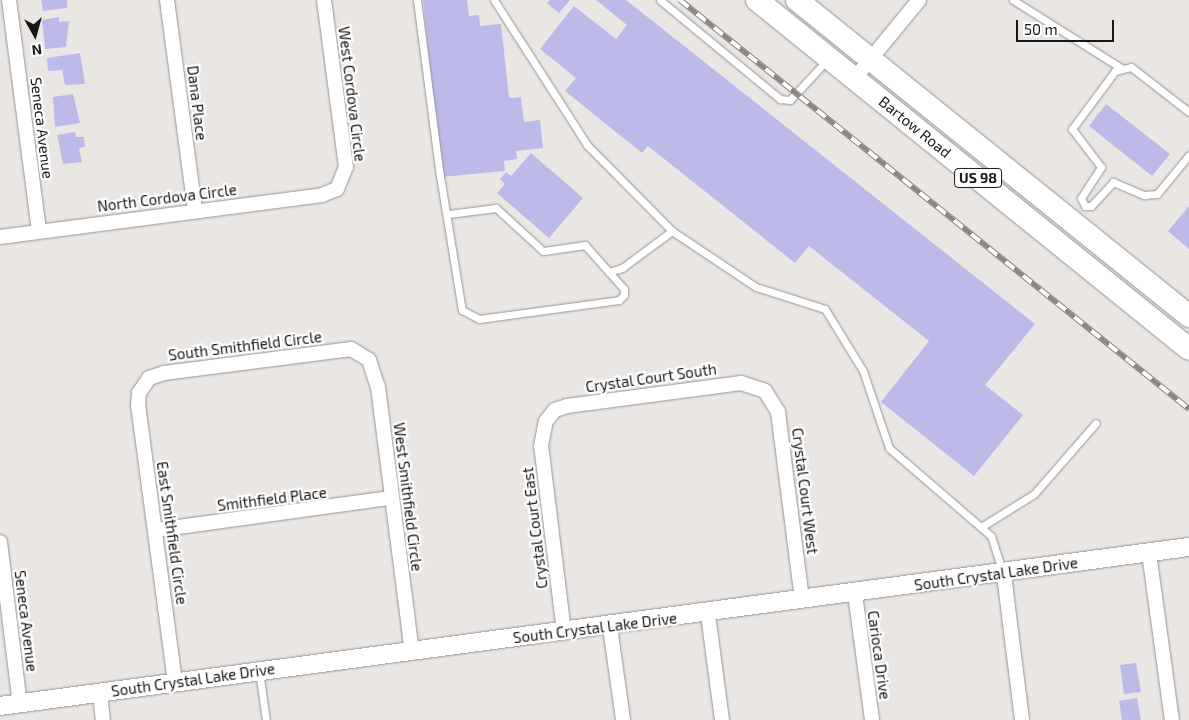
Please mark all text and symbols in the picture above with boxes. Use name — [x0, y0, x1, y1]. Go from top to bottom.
north arrow — [10, 10, 60, 60]
scale bar — [1019, 10, 1116, 42]
text: 50 m — [1024, 20, 1058, 38]
street label: West Cordova Circle — [335, 25, 369, 163]
text: N — [31, 41, 43, 59]
street label: Dana Place — [183, 65, 211, 141]
street label: Seneca Avenue — [27, 76, 57, 180]
street label: Bartow Road — [875, 92, 955, 162]
road number: US 98 — [953, 167, 1003, 190]
street label: North Cordova Circle — [96, 181, 238, 215]
street label: South Smithfield Circle — [167, 328, 323, 364]
street label: Crystal Court South — [584, 360, 718, 396]
street label: West Smithfield Circle — [390, 422, 426, 572]
street label: Crystal Court West — [788, 426, 822, 556]
street label: East Smithfield Circle — [153, 460, 191, 606]
street label: Crystal Court East — [519, 466, 551, 590]
street label: Smithfield Place — [216, 483, 328, 515]
street label: South Crystal Lake Drive — [913, 554, 1079, 594]
street label: Seneca Avenue — [11, 569, 41, 673]
street label: South Crystal Lake Drive — [512, 609, 678, 647]
street label: Carioca Drive — [864, 609, 894, 701]
street label: South Crystal Lake Drive — [110, 660, 276, 700]

